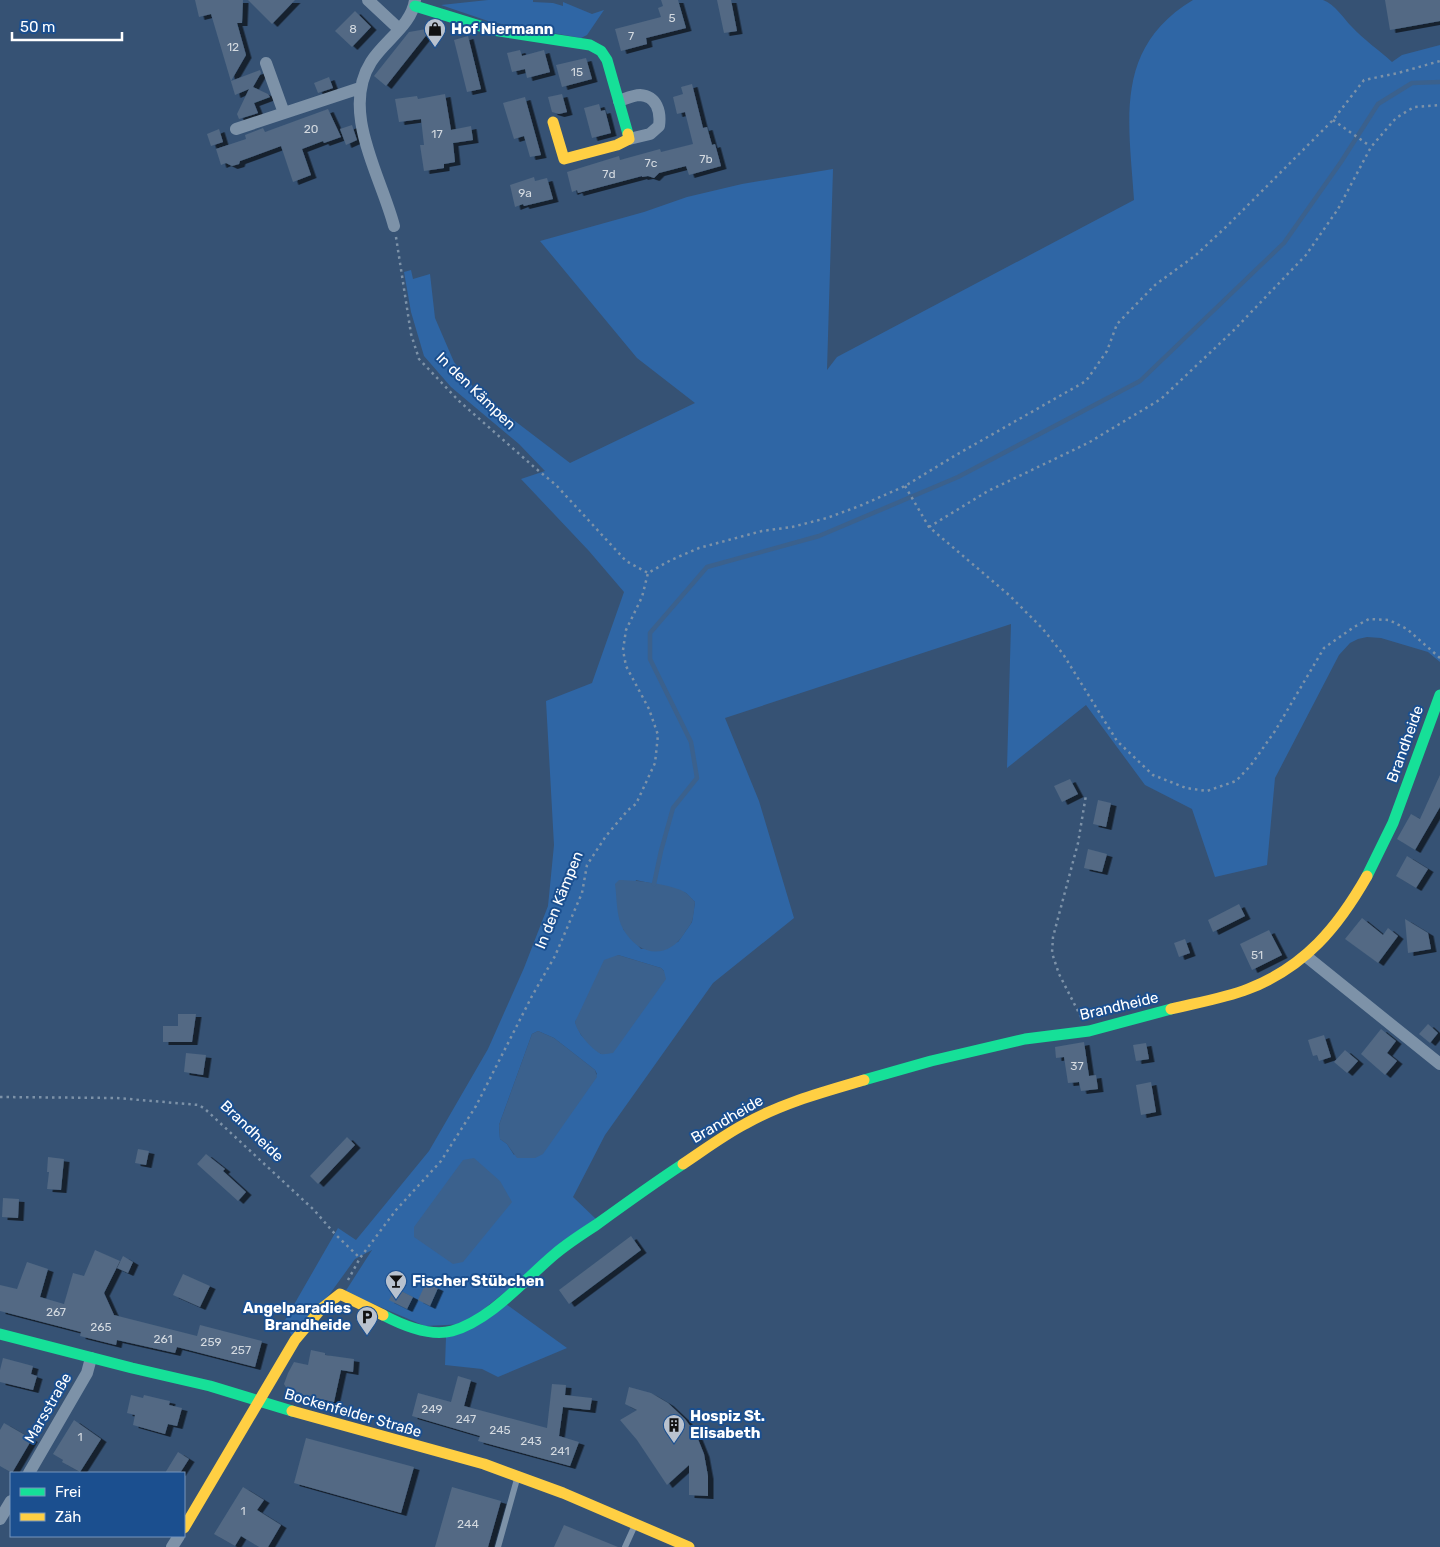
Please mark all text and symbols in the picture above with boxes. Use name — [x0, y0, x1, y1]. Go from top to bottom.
scale bar — [12, 10, 122, 42]
house number: 5 — [668, 11, 676, 25]
shop icon: Hof Niermann — [423, 17, 447, 48]
text: 50 m — [20, 18, 55, 36]
place label: Hof Niermann — [451, 20, 553, 38]
house number: 8 — [349, 22, 357, 36]
house number: 7 — [628, 29, 634, 43]
house number: 12 — [227, 40, 239, 54]
house number: 15 — [571, 65, 583, 79]
house number: 20 — [304, 122, 318, 136]
house number: 17 — [431, 127, 443, 141]
house number: 7b — [699, 152, 713, 166]
house number: 7c — [645, 156, 658, 170]
house number: 7d — [602, 167, 616, 181]
house number: 9a — [518, 186, 532, 200]
street label: In den Kämpen — [432, 348, 520, 434]
street label: Brandheide — [1383, 703, 1427, 785]
street label: In den Kämpen — [531, 848, 587, 952]
house number: 51 — [1251, 948, 1263, 962]
street label: Brandheide — [1078, 988, 1160, 1024]
house number: 37 — [1070, 1059, 1084, 1073]
street label: Brandheide — [688, 1091, 766, 1147]
street label: Brandheide — [217, 1097, 287, 1165]
bar icon: Fischer Stübchen — [384, 1269, 408, 1300]
place label: Fischer Stübchen — [412, 1272, 544, 1290]
place label: Angelparadies Brandheide — [243, 1299, 351, 1334]
house number: 267 — [46, 1305, 66, 1319]
parking icon: Angelparadies Brandheide — [355, 1305, 379, 1336]
house number: 265 — [90, 1320, 112, 1334]
house number: 261 — [153, 1332, 173, 1346]
house number: 259 — [200, 1335, 222, 1349]
house number: 257 — [231, 1343, 251, 1357]
street label: Marsstraße — [21, 1370, 75, 1446]
street label: Bockenfelder Straße — [282, 1385, 424, 1441]
house number: 249 — [421, 1402, 443, 1416]
place label: Hospiz St. Elisabeth — [690, 1407, 765, 1442]
house number: 247 — [456, 1412, 476, 1426]
building icon: Hospiz St. Elisabeth — [662, 1413, 686, 1444]
house number: 245 — [489, 1423, 511, 1437]
house number: 1 — [77, 1430, 83, 1444]
house number: 243 — [520, 1434, 542, 1448]
house number: 241 — [550, 1444, 570, 1458]
legend — [10, 1472, 185, 1537]
text: Frei — [55, 1483, 81, 1501]
house number: 1 — [240, 1504, 246, 1518]
text: Zäh — [55, 1508, 81, 1526]
house number: 244 — [457, 1517, 479, 1531]

